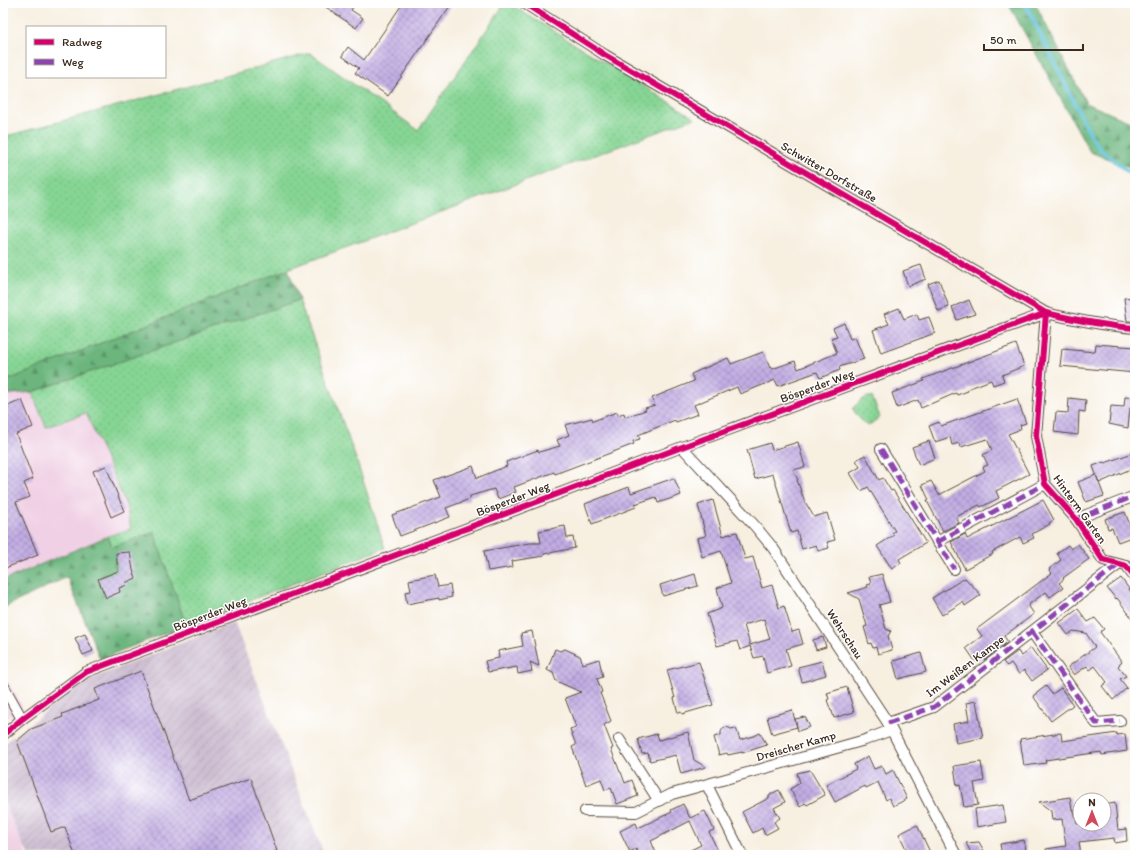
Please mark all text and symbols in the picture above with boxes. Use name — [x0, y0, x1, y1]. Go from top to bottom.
legend — [26, 26, 166, 78]
scale bar — [984, 26, 1083, 52]
text: 50 m — [990, 33, 1016, 47]
text: Radweg — [62, 35, 103, 49]
text: Weg — [62, 55, 85, 69]
street label: Schwitter Dorfstraße — [779, 139, 880, 205]
street label: Bösperder Weg — [778, 366, 857, 406]
street label: Hinterm Garten — [1050, 472, 1110, 546]
street label: Bösperder Weg — [474, 478, 552, 519]
street label: Bösperder Weg — [171, 593, 249, 634]
street label: Wehrschau — [824, 607, 866, 662]
street label: Im Weißen Kampe — [923, 632, 1007, 700]
street label: Dreischer Kamp — [755, 728, 837, 764]
north arrow — [1072, 792, 1112, 832]
text: N — [1088, 796, 1096, 809]

